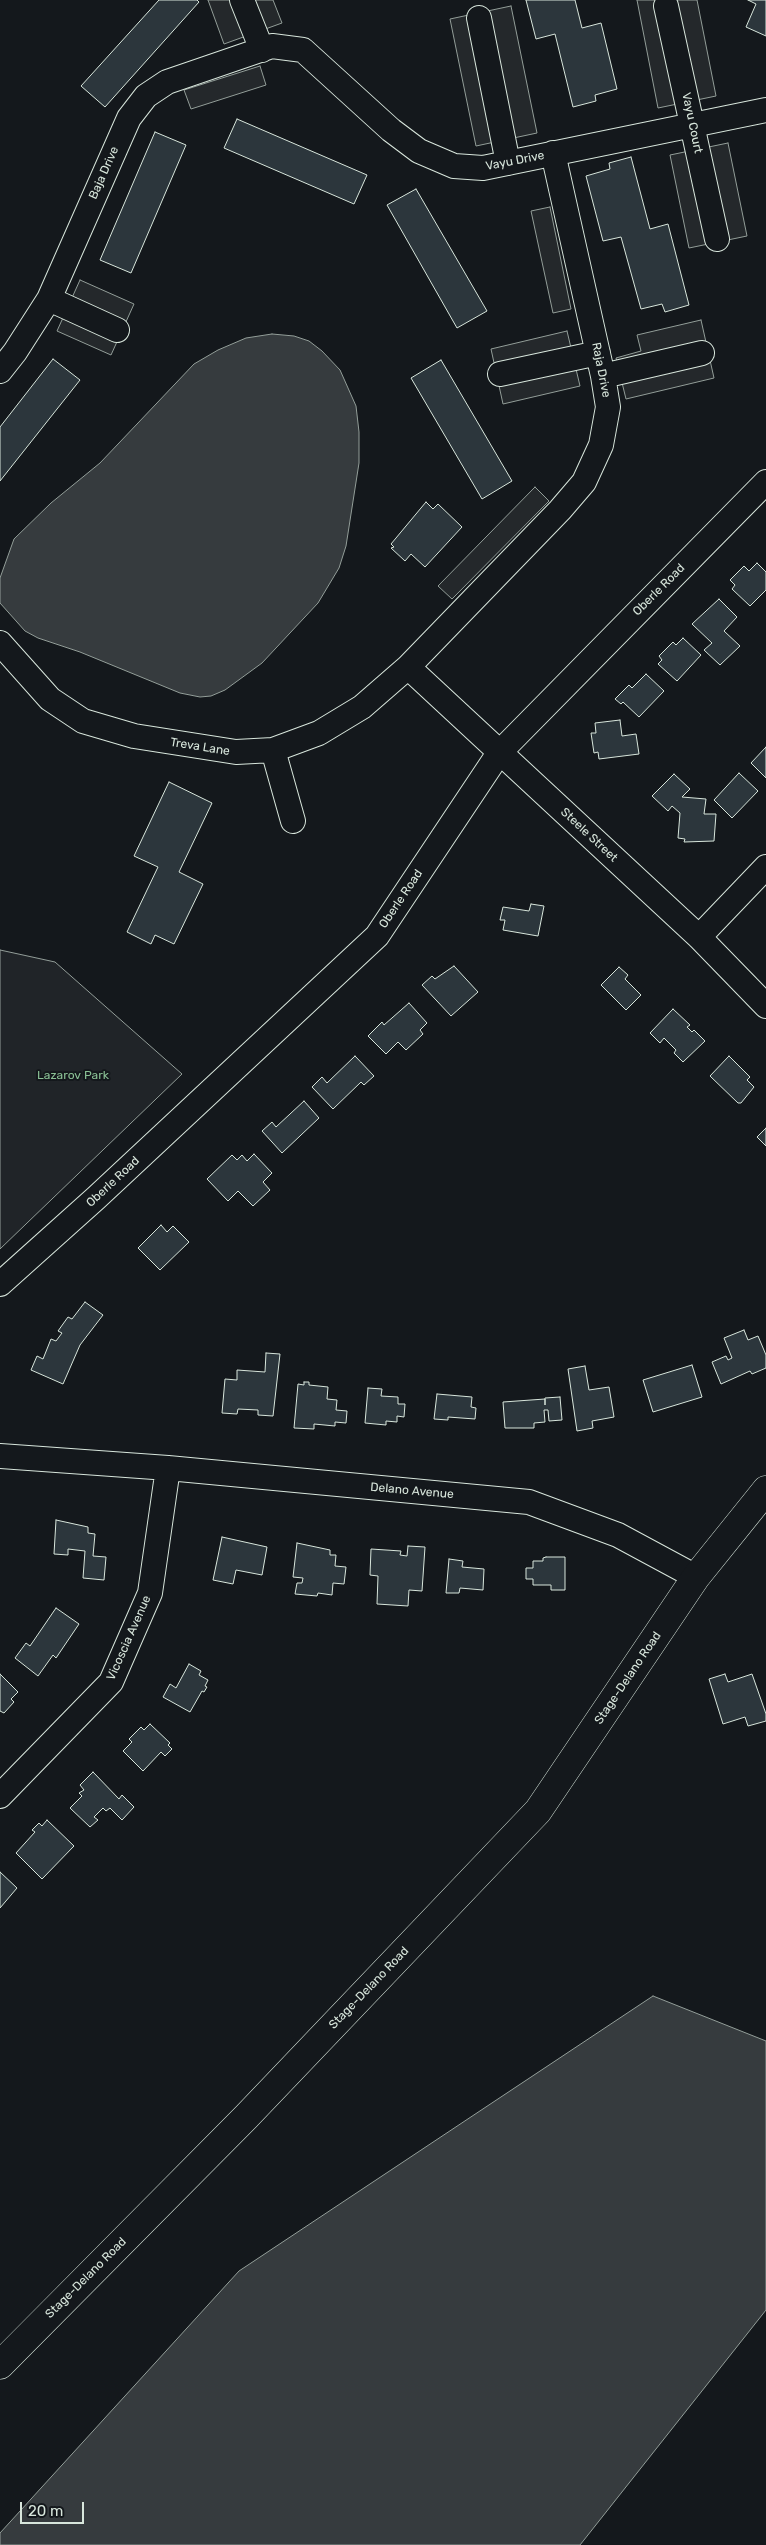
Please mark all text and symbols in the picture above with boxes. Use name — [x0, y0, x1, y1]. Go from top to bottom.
street label: Vayu Court — [679, 91, 705, 155]
street label: Baja Drive — [86, 144, 122, 202]
street label: Vayu Drive — [485, 148, 545, 174]
street label: Raja Drive — [589, 341, 613, 399]
street label: Oberle Road — [630, 561, 688, 619]
street label: Treva Lane — [169, 735, 231, 759]
street label: Steele Street — [557, 805, 621, 865]
street label: Oberle Road — [376, 867, 426, 931]
park label: Lazarov Park — [37, 1069, 109, 1083]
street label: Oberle Road — [83, 1154, 143, 1210]
street label: Delano Avenue — [370, 1480, 454, 1502]
street label: Vicoscia Avenue — [104, 1593, 154, 1683]
street label: Stage-Delano Road — [592, 1629, 664, 1727]
street label: Stage-Delano Road — [326, 1944, 412, 2032]
street label: Stage-Delano Road — [43, 2235, 129, 2321]
scale bar — [22, 2492, 86, 2524]
text: 20 m — [28, 2502, 63, 2520]

